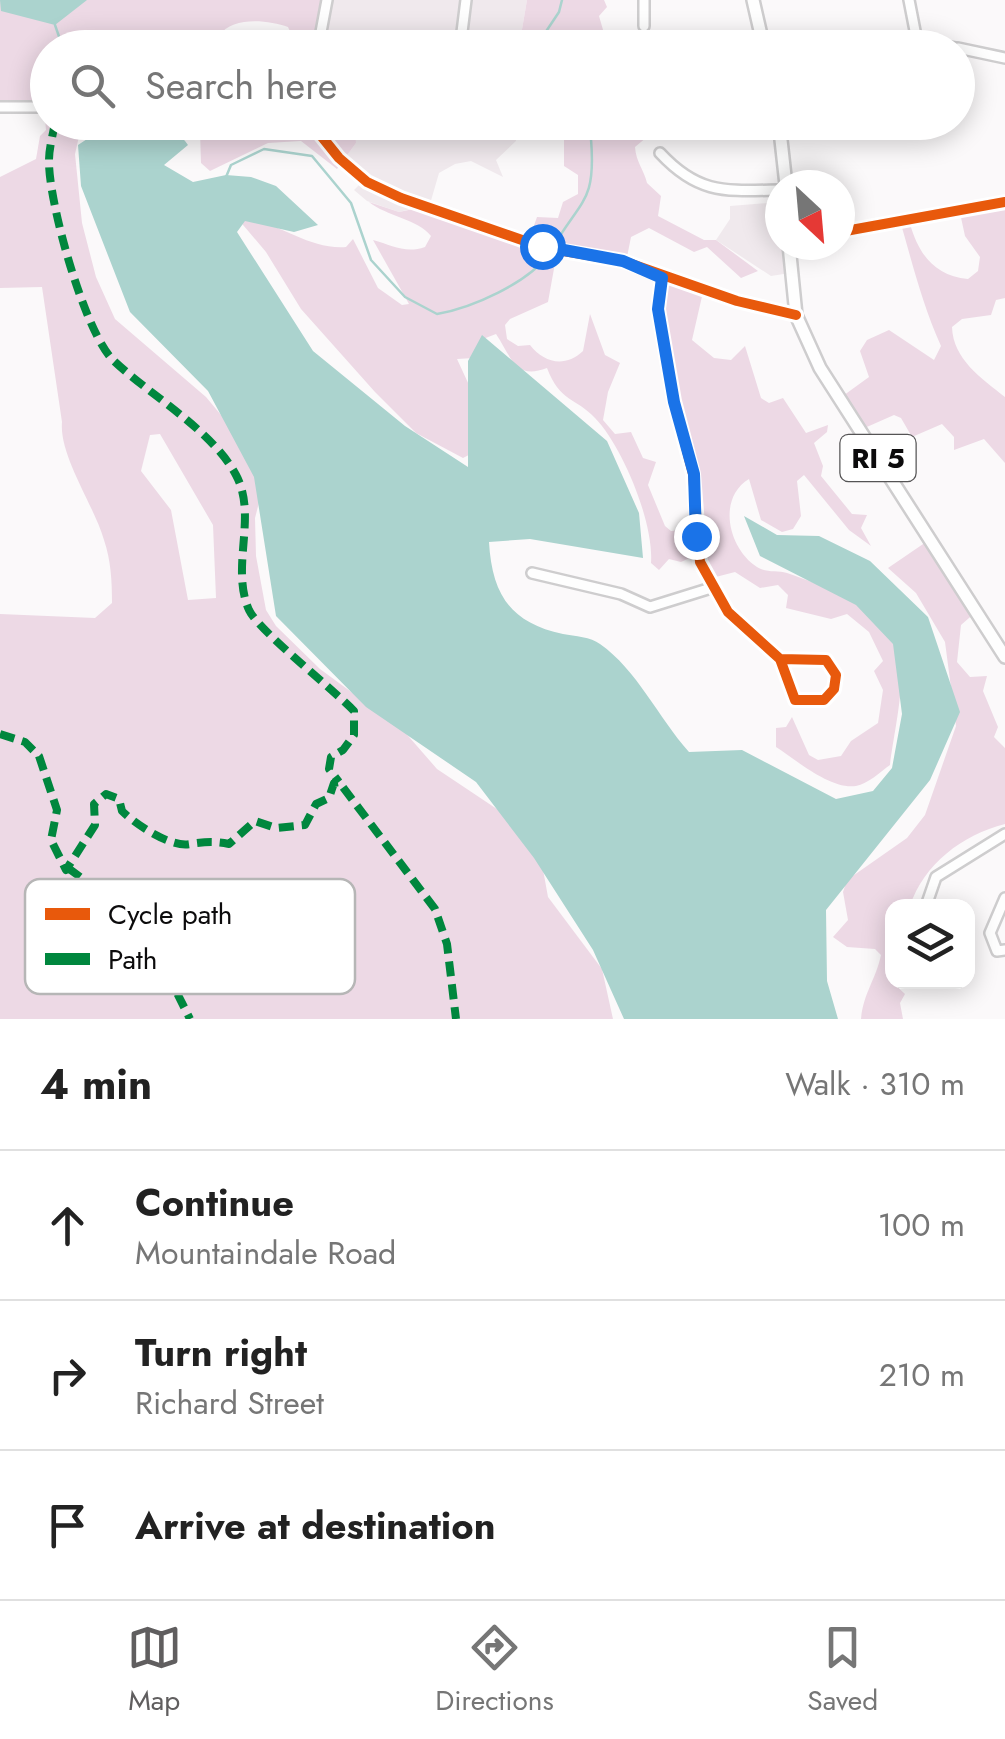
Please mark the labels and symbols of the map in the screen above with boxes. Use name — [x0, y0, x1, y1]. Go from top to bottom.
north arrow — [765, 170, 855, 260]
route start — [520, 224, 566, 270]
road number: RI 5 — [840, 435, 916, 481]
route end — [674, 514, 720, 560]
legend — [25, 879, 355, 994]
text: Cycle path — [108, 894, 233, 935]
text: Path — [108, 939, 157, 980]

